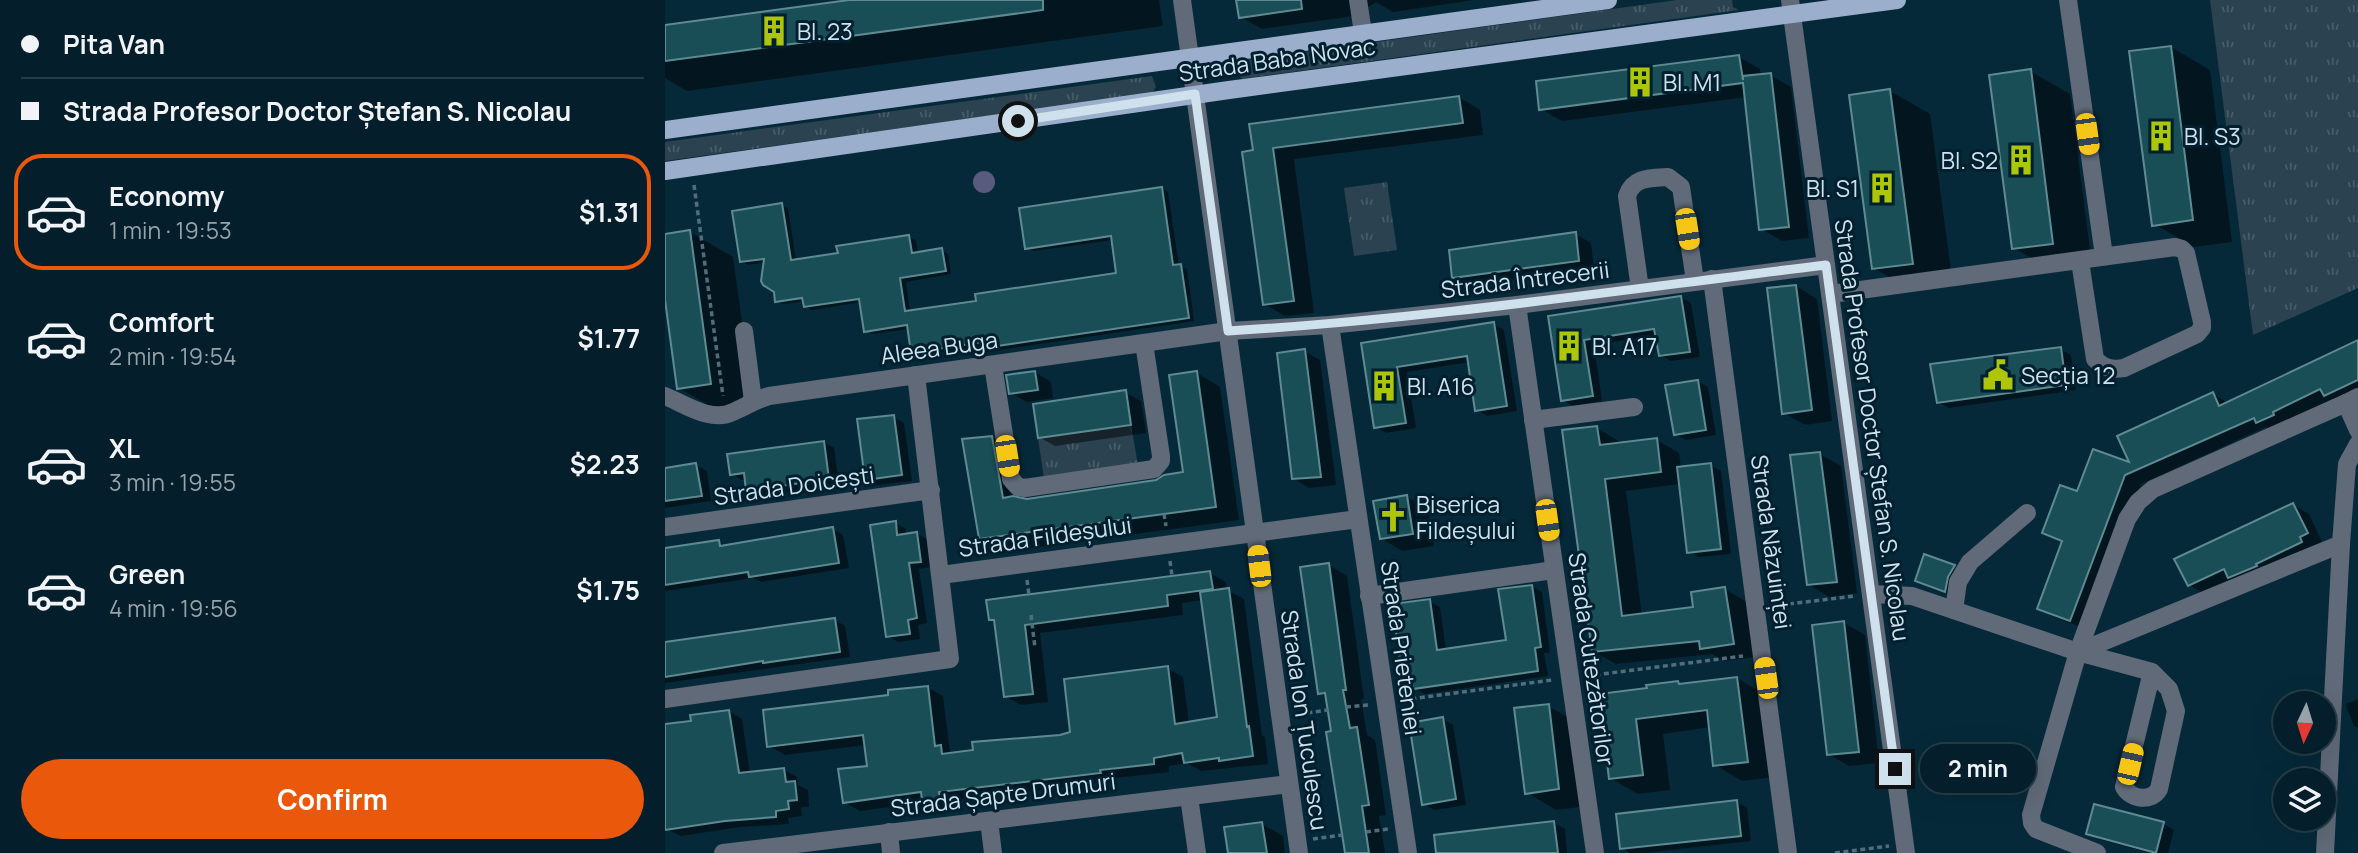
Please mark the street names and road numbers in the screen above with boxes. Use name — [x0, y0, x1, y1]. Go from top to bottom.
street label: Strada Baba Novac — [1177, 29, 1377, 89]
street label: Strada Profesor Doctor Ștefan S. Nicolau — [1828, 217, 1918, 643]
street label: Strada Întrecerii — [1439, 253, 1611, 305]
street label: Aleea Buga — [878, 323, 1000, 371]
street label: Strada Năzuinței — [1744, 453, 1800, 631]
street label: Strada Doicești — [712, 458, 876, 512]
street label: Strada Fildeșului — [956, 508, 1134, 564]
street label: Strada Cutezătorilor — [1561, 550, 1623, 768]
street label: Strada Prieteniei — [1374, 559, 1430, 737]
street label: Strada Ion Țuculescu — [1274, 608, 1336, 832]
street label: Strada Șapte Drumuri — [889, 764, 1117, 824]

